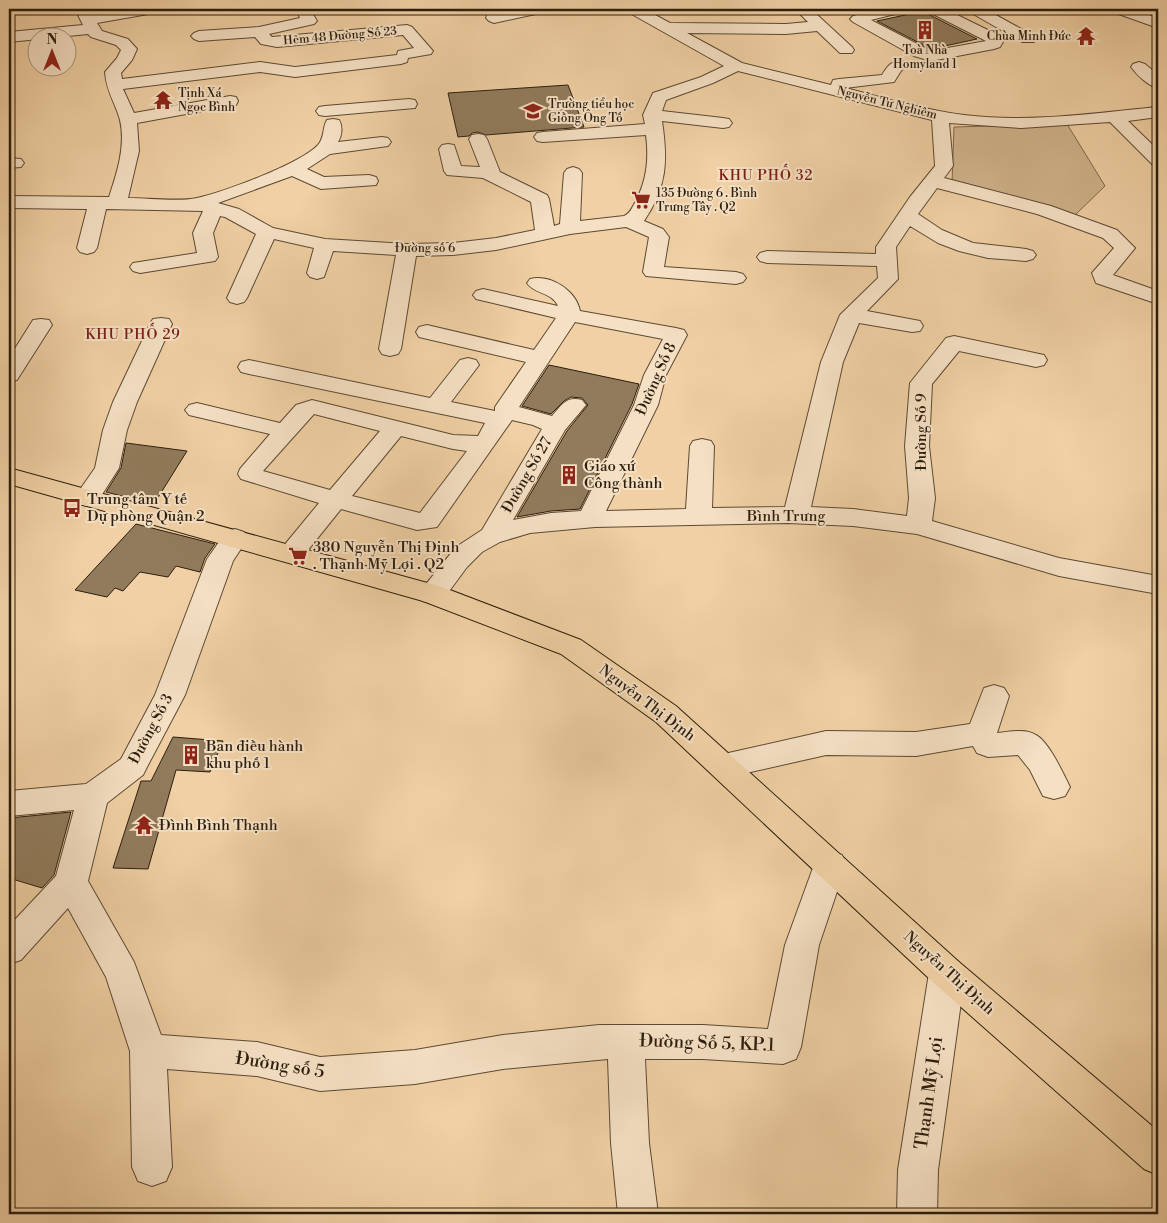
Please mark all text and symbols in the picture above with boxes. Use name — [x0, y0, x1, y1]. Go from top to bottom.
building icon: Toà Nhà Homyland 1 — [914, 19, 936, 41]
street label: Hẻm 48 Đường Số 23 — [283, 24, 398, 48]
temple icon: Chùa Minh Đức — [1075, 25, 1097, 47]
north arrow — [28, 28, 78, 78]
place label: Chùa Minh Đức — [987, 29, 1071, 44]
text: N — [46, 31, 58, 49]
place label: Toà Nhà Homyland 1 — [893, 43, 958, 72]
street label: Nguyễn Tư Nghiêm — [835, 83, 939, 123]
place label: Tịnh Xá Ngọc Bình — [178, 86, 235, 115]
temple icon: Tịnh Xá Ngọc Bình — [152, 89, 174, 111]
place label: Trường tiểu học Giồng Ông Tố — [548, 97, 634, 126]
school or university icon: Trường tiểu học Giồng Ông Tố — [522, 100, 544, 122]
district label: KHU PHỐ 32 — [719, 163, 813, 185]
place label: 135 Đường 6 . Bình Trưng Tây . Q2 — [656, 186, 757, 215]
supermarket icon: 135 Đường 6 . Bình Trưng Tây . Q2 — [630, 189, 652, 211]
street label: Đường số 6 — [395, 241, 455, 256]
district label: KHU PHỐ 29 — [85, 322, 181, 344]
street label: Đường Số 8 — [632, 340, 680, 418]
street label: Đường Số 9 — [912, 393, 931, 471]
street label: Đường Số 27 — [498, 433, 557, 516]
place label: Giáo xứ Công thành — [584, 457, 662, 493]
building icon: Giáo xứ Công thành — [558, 464, 580, 486]
place label: Trung tâm Y tế Dự phòng Quận 2 — [87, 490, 205, 526]
bus stop icon: Trung tâm Y tế Dự phòng Quận 2 — [61, 497, 83, 519]
street label: Bình Trưng — [746, 507, 825, 526]
place label: 380 Nguyễn Thị Định . Thạnh Mỹ Lợi . Q2 — [313, 538, 459, 574]
supermarket icon: 380 Nguyễn Thị Định . Thạnh Mỹ Lợi . Q2 — [287, 545, 309, 567]
street label: Nguyễn Thị Định — [595, 661, 699, 745]
street label: Đường Số 3 — [125, 691, 177, 767]
place label: Ban điều hành khu phố 1 — [205, 737, 303, 773]
building icon: Ban điều hành khu phố 1 — [180, 744, 202, 766]
temple icon: Đình Bình Thạnh — [133, 814, 155, 836]
place label: Đình Bình Thạnh — [159, 816, 278, 835]
street label: Nguyễn Thị Định — [900, 927, 998, 1019]
street label: Đường Số 5, KP.1 — [639, 1029, 775, 1057]
street label: Thạnh Mỹ Lợi — [910, 1035, 948, 1151]
street label: Đường số 5 — [234, 1047, 326, 1083]

